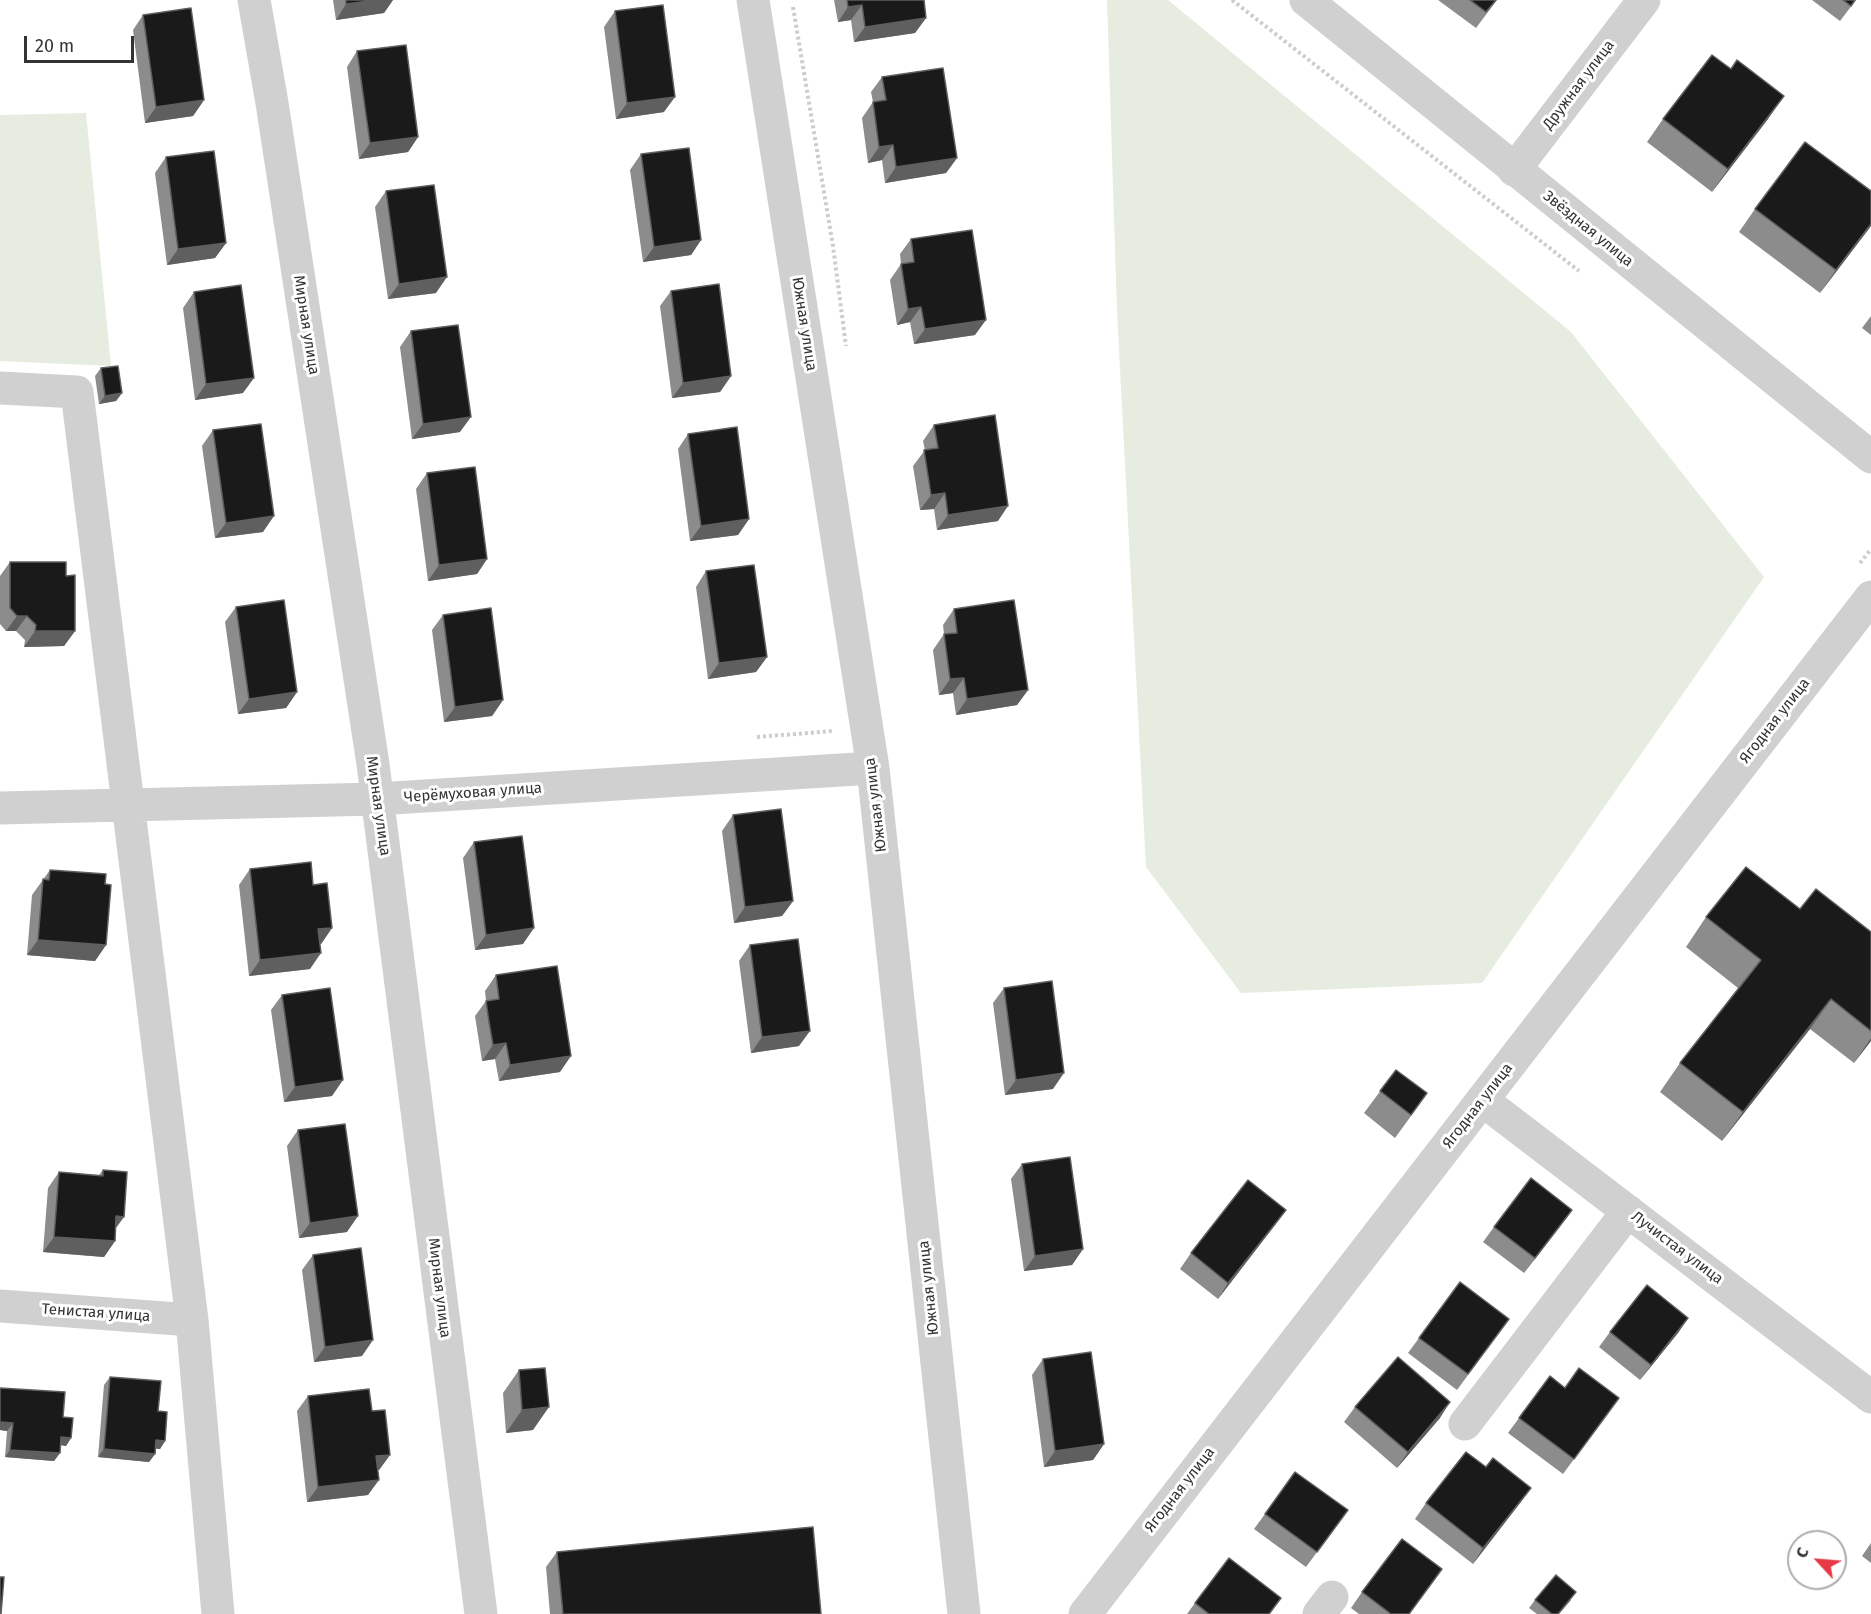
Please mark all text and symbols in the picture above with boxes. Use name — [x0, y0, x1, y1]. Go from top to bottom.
scale bar — [27, 24, 136, 62]
text: 20 m — [35, 35, 74, 57]
street label: Дружная улица — [1540, 37, 1618, 133]
street label: Звёздная улица — [1539, 187, 1637, 271]
street label: Мирная улица — [289, 274, 323, 376]
street label: Южная улица — [788, 276, 820, 372]
street label: Ягодная улица — [1736, 675, 1814, 767]
street label: Мирная улица — [362, 755, 394, 857]
street label: Южная улица — [861, 757, 891, 853]
street label: Черёмуховая улица — [403, 779, 543, 807]
street label: Ягодная улица — [1439, 1060, 1517, 1152]
street label: Лучистая улица — [1628, 1208, 1726, 1288]
street label: Мирная улица — [424, 1237, 454, 1339]
street label: Южная улица — [915, 1240, 943, 1336]
street label: Тенистая улица — [41, 1300, 151, 1326]
street label: Ягодная улица — [1141, 1444, 1219, 1536]
north arrow — [1787, 1530, 1847, 1590]
text: С — [1792, 1544, 1813, 1561]

